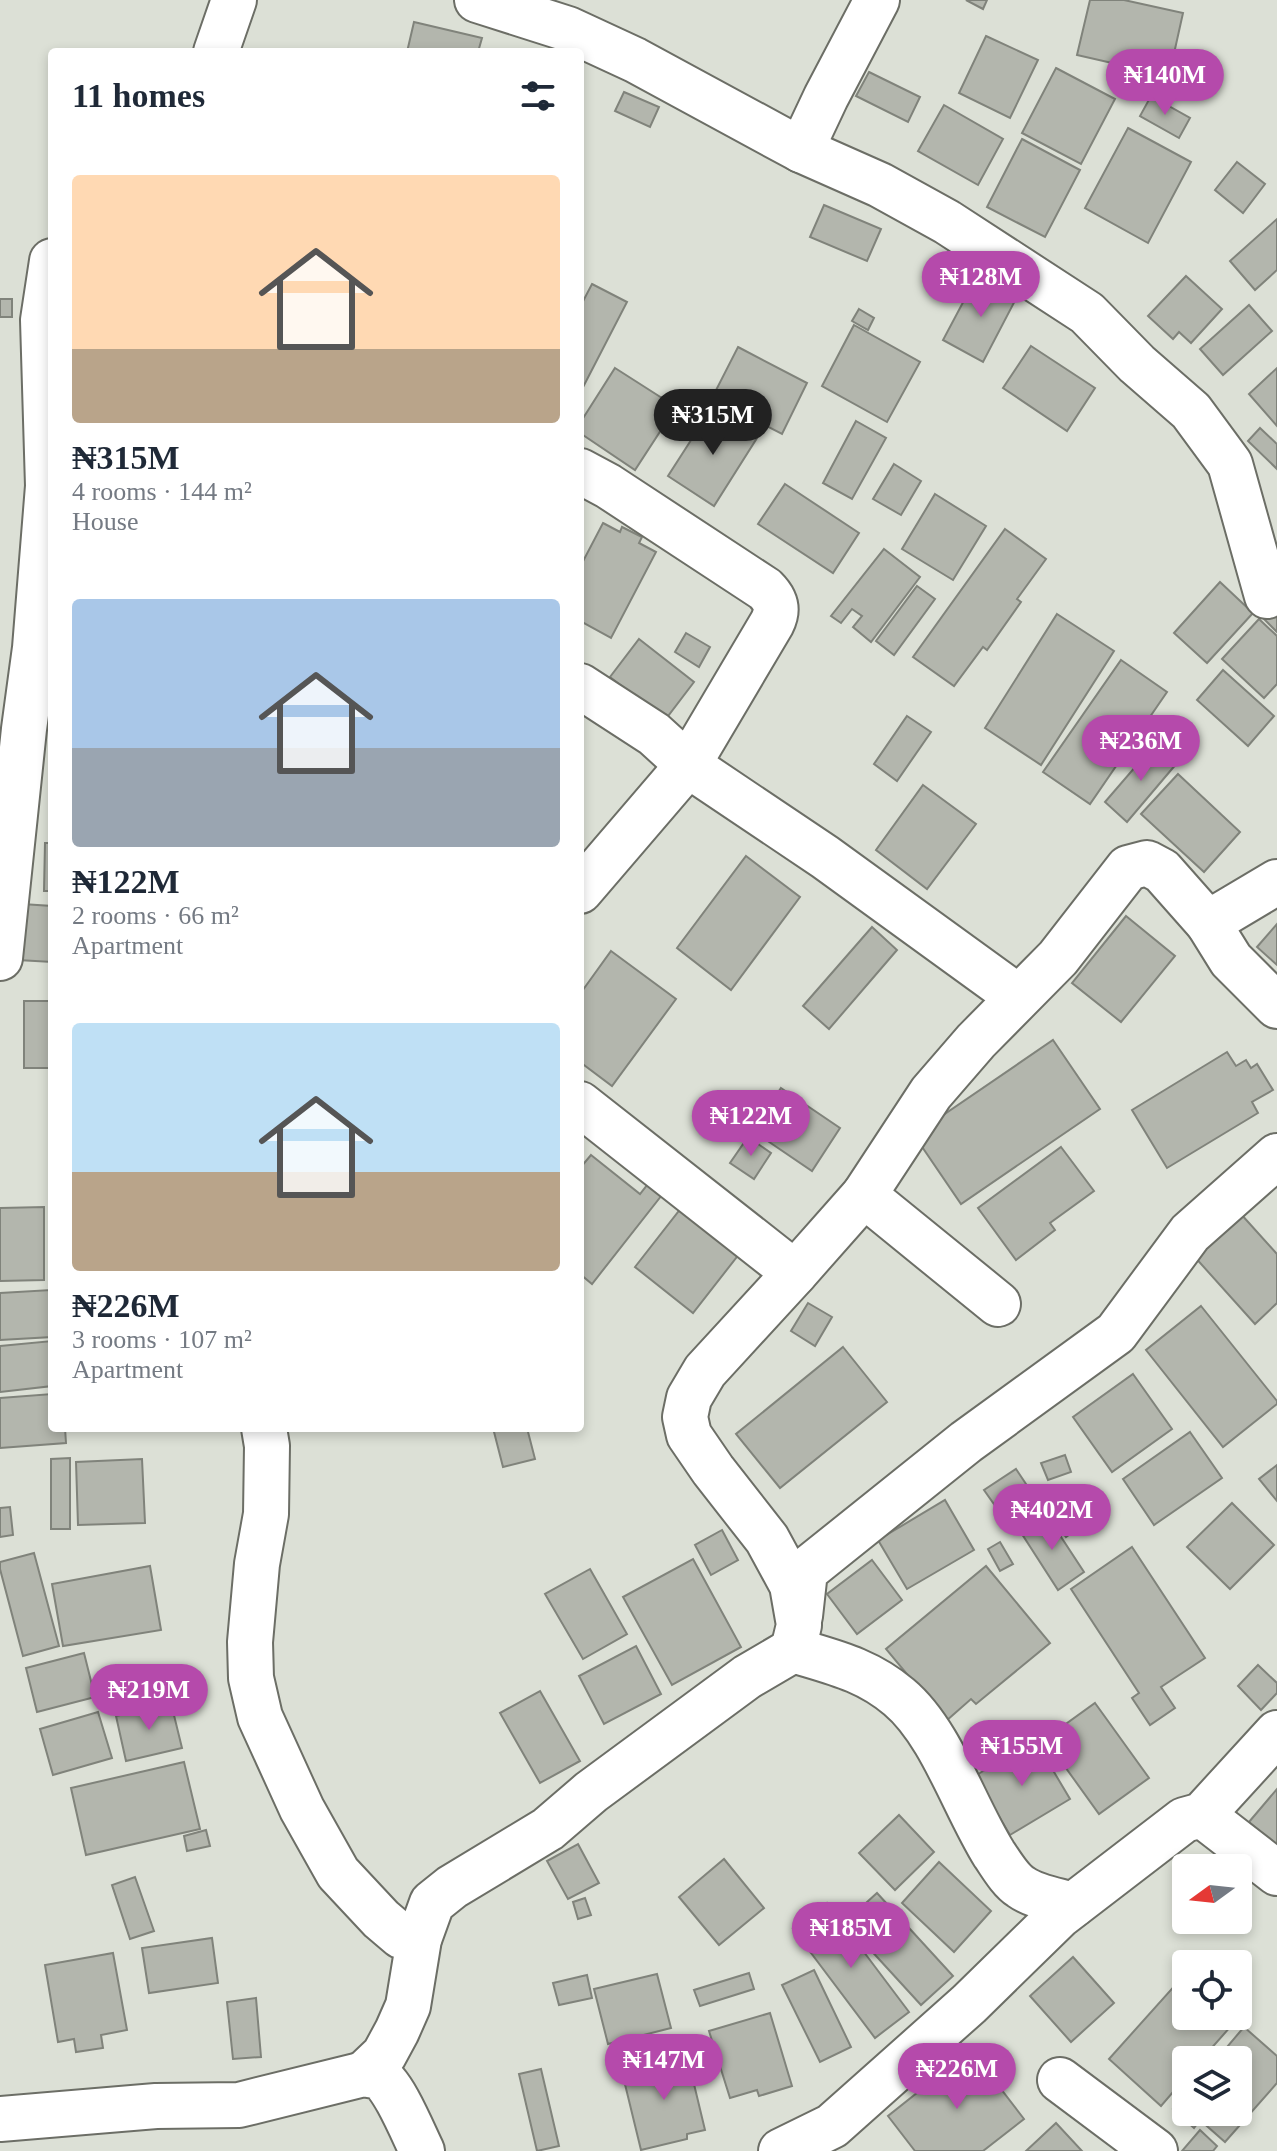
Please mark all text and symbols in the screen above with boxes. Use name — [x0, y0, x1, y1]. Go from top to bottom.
pin: ₦140M — [1109, 49, 1221, 117]
text: ₦140M — [1124, 60, 1206, 89]
icon: filters — [516, 74, 560, 118]
text: 11 homes — [72, 77, 205, 114]
icon: home — [244, 227, 388, 371]
pin: ₦128M — [925, 251, 1037, 319]
text: ₦128M — [940, 262, 1022, 291]
pin: ₦315M — [657, 389, 769, 457]
text: ₦315M — [672, 400, 754, 429]
text: ₦315M — [72, 439, 180, 476]
text: 4 rooms · 144 m² — [72, 477, 252, 506]
text: House — [72, 507, 138, 536]
icon: home — [244, 651, 388, 795]
pin: ₦236M — [1085, 715, 1197, 783]
text: ₦236M — [1100, 726, 1182, 755]
text: ₦122M — [72, 863, 180, 900]
text: 2 rooms · 66 m² — [72, 901, 239, 930]
text: Apartment — [72, 931, 183, 960]
icon: home — [244, 1075, 388, 1219]
pin: ₦122M — [695, 1090, 807, 1158]
text: ₦122M — [710, 1101, 792, 1130]
text: ₦226M — [72, 1287, 180, 1324]
text: 3 rooms · 107 m² — [72, 1325, 252, 1354]
text: Apartment — [72, 1355, 183, 1384]
pin: ₦402M — [996, 1484, 1108, 1552]
text: ₦402M — [1011, 1495, 1093, 1524]
pin: ₦219M — [93, 1664, 205, 1732]
text: ₦219M — [108, 1675, 190, 1704]
pin: ₦155M — [966, 1720, 1078, 1788]
text: ₦155M — [981, 1731, 1063, 1760]
north arrow — [1172, 1854, 1252, 1934]
map controls — [1172, 1854, 1252, 2126]
pin: ₦185M — [795, 1902, 907, 1970]
text: ₦185M — [810, 1913, 892, 1942]
button: locate — [1172, 1950, 1252, 2030]
pin: ₦147M — [608, 2034, 720, 2102]
pin: ₦226M — [901, 2043, 1013, 2111]
text: ₦147M — [623, 2045, 705, 2074]
button: layers — [1172, 2046, 1252, 2126]
text: ₦226M — [916, 2054, 998, 2083]

